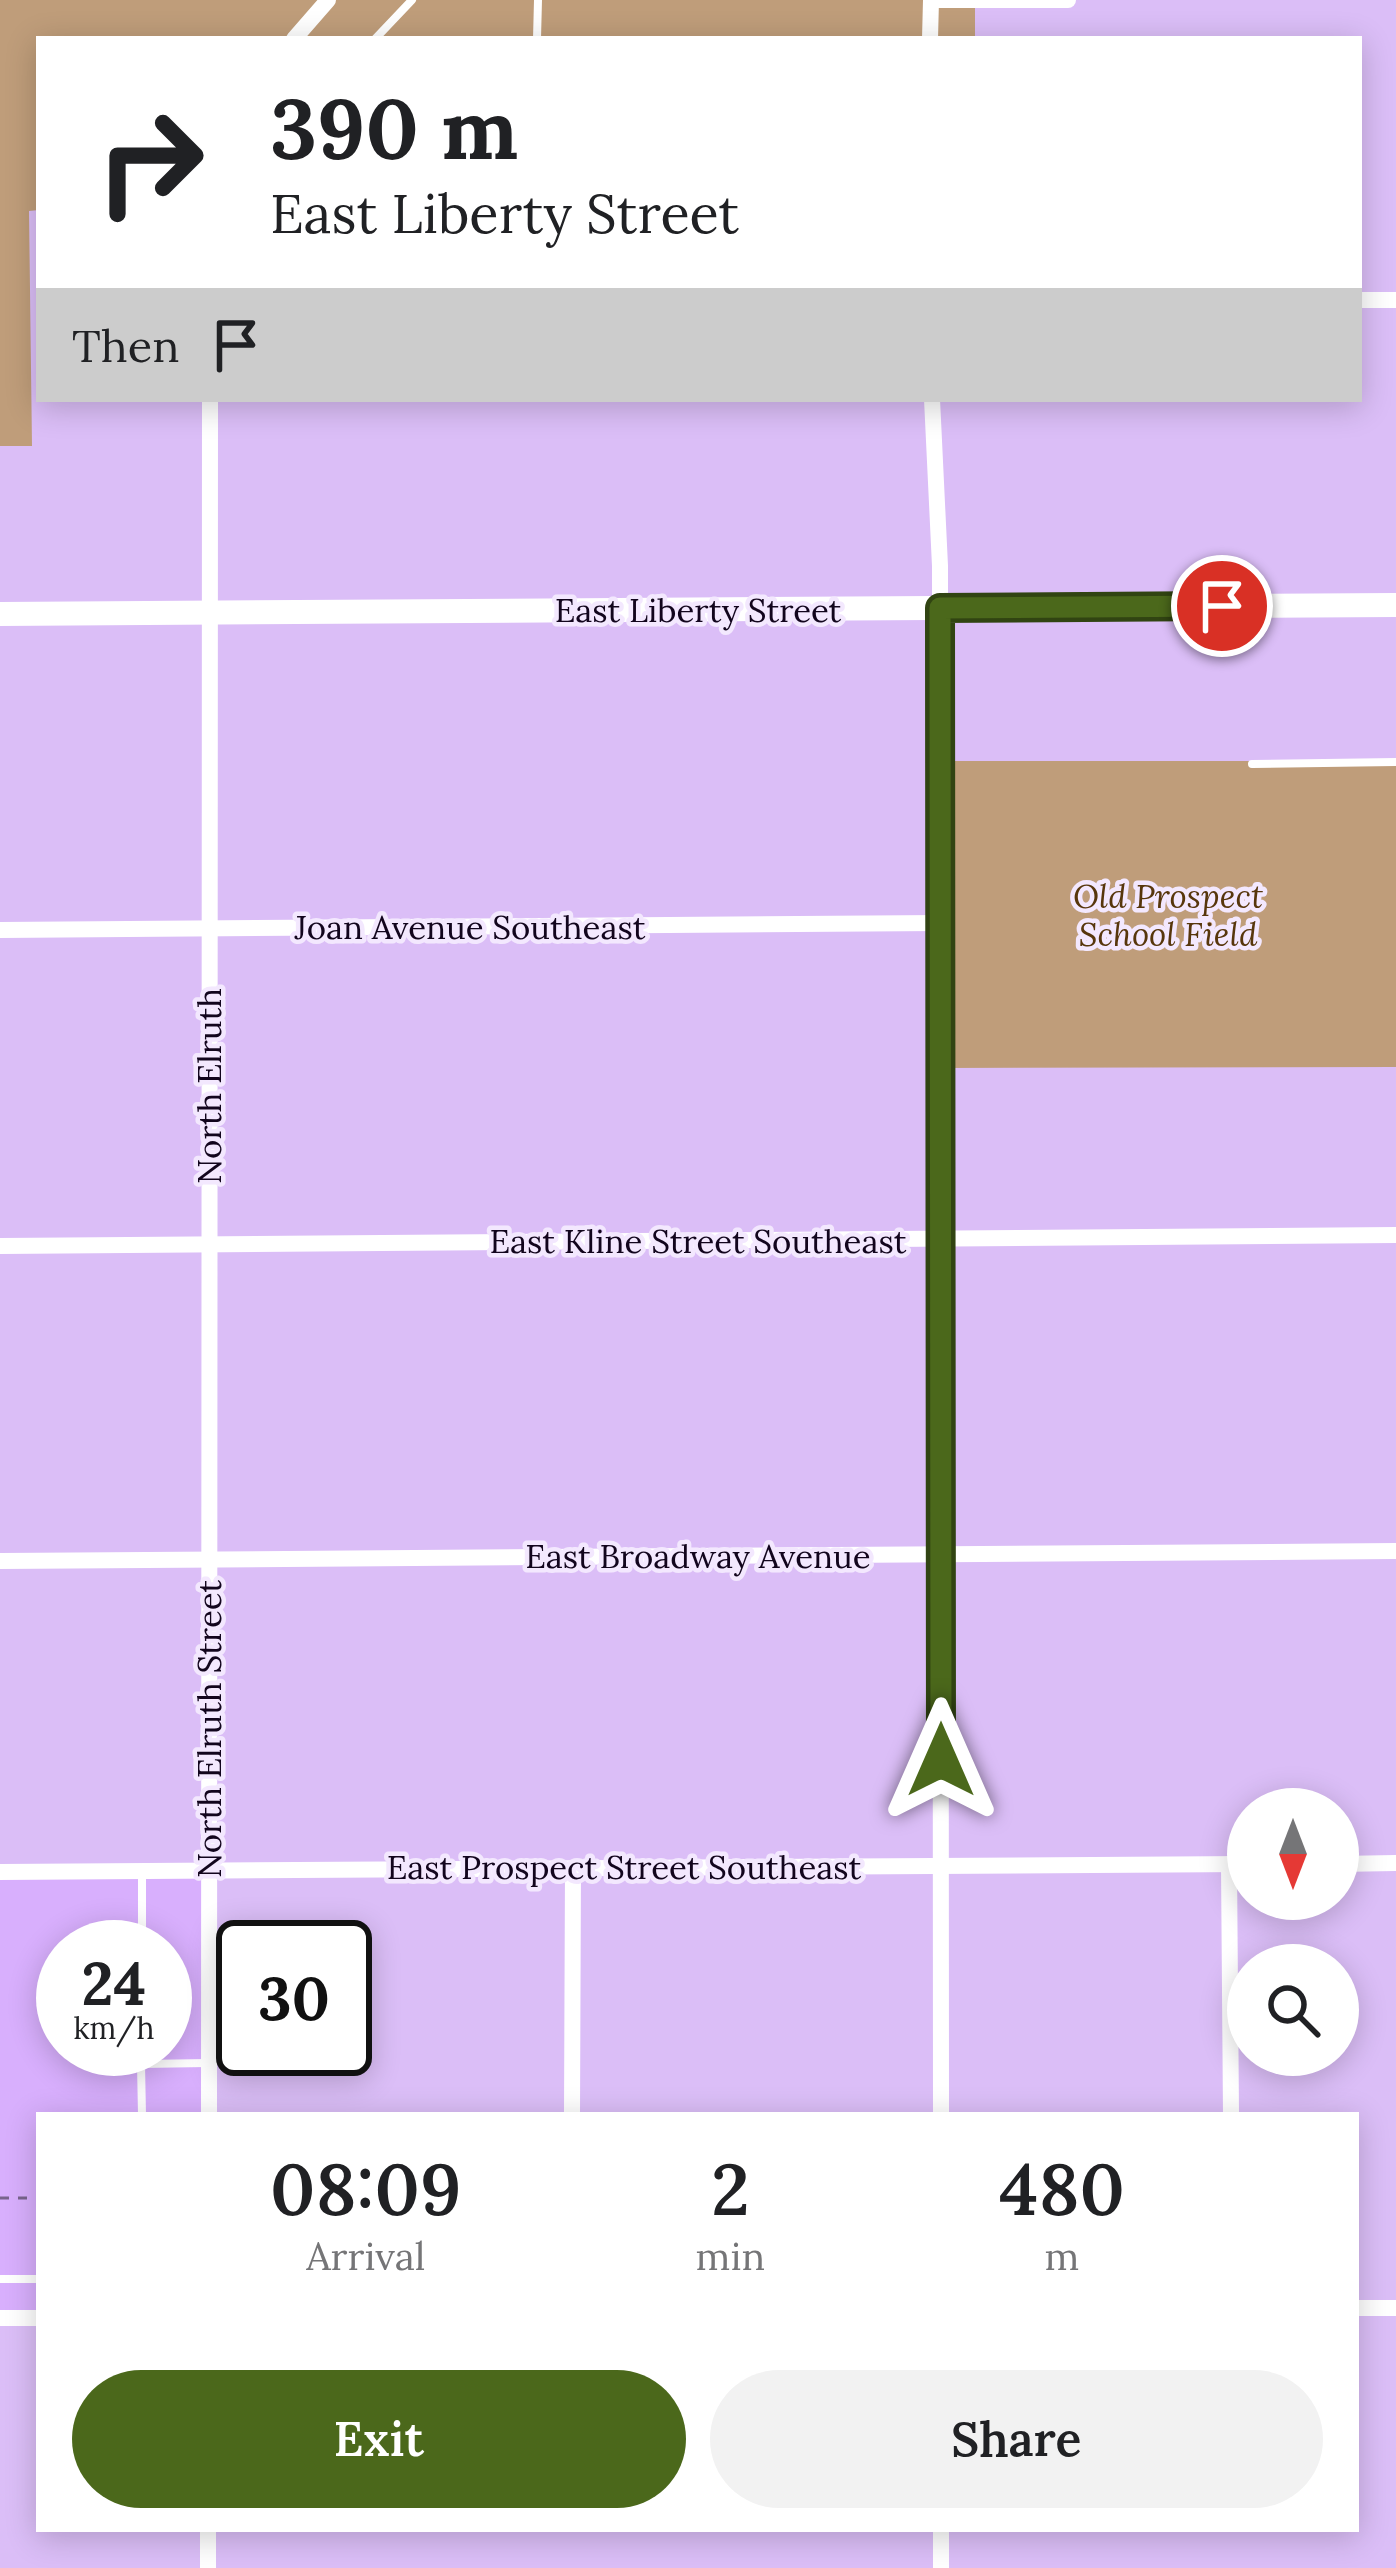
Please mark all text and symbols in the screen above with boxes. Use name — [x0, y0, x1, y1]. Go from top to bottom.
text: 390 m — [270, 74, 518, 182]
icon: right — [72, 84, 228, 240]
text: East Liberty Street — [270, 179, 739, 248]
icon: arrive — [203, 312, 269, 378]
text: Then — [72, 317, 179, 374]
pin — [1171, 555, 1273, 657]
icon: arrive — [1189, 573, 1255, 639]
street label: East Liberty Street — [555, 589, 842, 631]
park label: Old Prospect School Field — [1073, 875, 1263, 955]
street label: Joan Avenue Southeast — [293, 906, 646, 948]
street label: North Elruth — [188, 988, 230, 1184]
street label: East Kline Street Southeast — [489, 1220, 907, 1262]
street label: East Broadway Avenue — [525, 1535, 871, 1577]
street label: North Elruth Street — [188, 1580, 230, 1878]
position arrow — [878, 1697, 1004, 1823]
north arrow — [1227, 1788, 1359, 1920]
map controls — [1227, 1788, 1359, 2076]
street label: East Prospect Street Southeast — [387, 1846, 862, 1888]
speed limit sign: 30 — [216, 1920, 372, 2076]
button: search — [1227, 1944, 1359, 2076]
text: 24 — [82, 1945, 146, 2021]
text: km/h — [73, 2009, 155, 2047]
text: 08:09 — [270, 2143, 462, 2235]
text: 2 — [711, 2143, 750, 2235]
text: 480 — [999, 2143, 1125, 2235]
text: Arrival — [306, 2231, 425, 2281]
text: min — [696, 2231, 765, 2281]
text: m — [1045, 2231, 1079, 2281]
button: Exit — [72, 2370, 686, 2508]
button: Share — [710, 2370, 1323, 2508]

